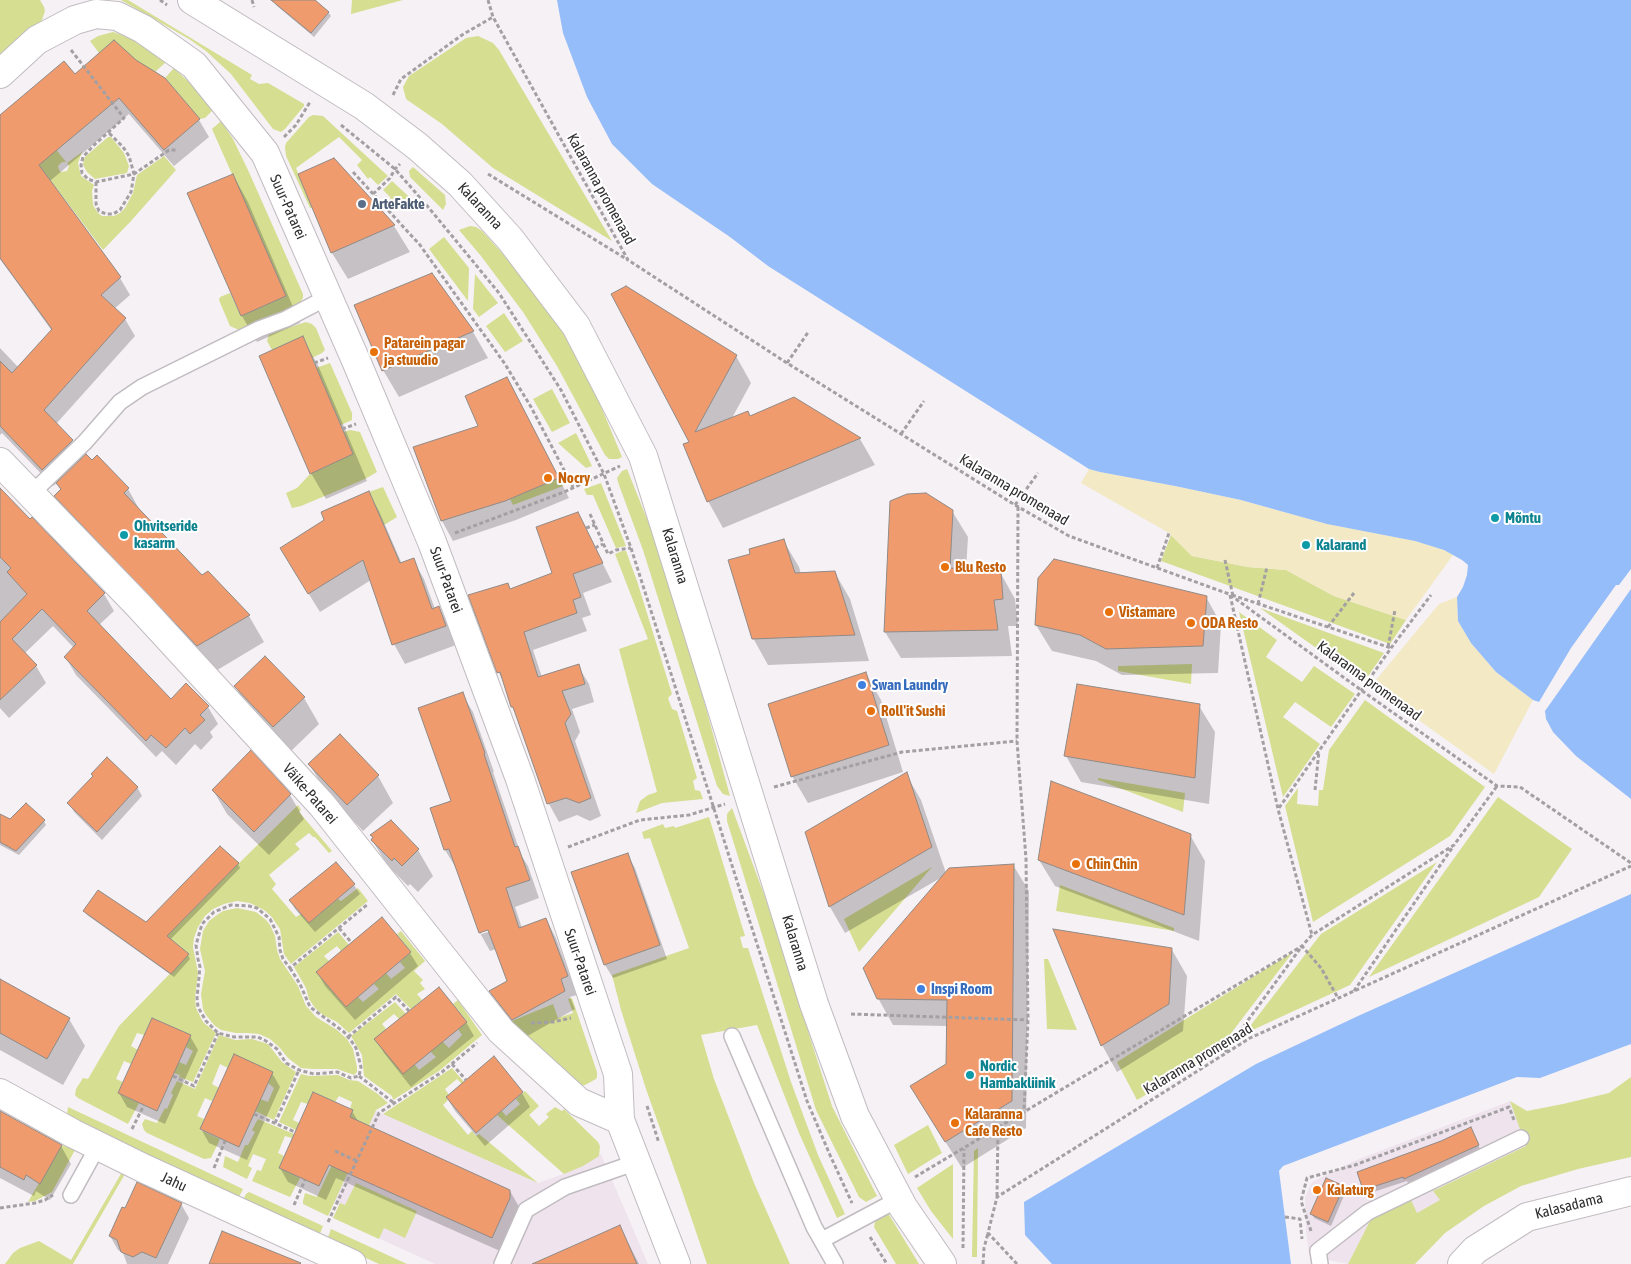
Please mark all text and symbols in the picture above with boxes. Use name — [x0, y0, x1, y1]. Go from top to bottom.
street label: Kalaranna promenaad — [563, 130, 639, 248]
street label: Suur-Patarei — [266, 172, 310, 242]
street label: Kalaranna — [454, 179, 506, 233]
place label: ArteFakte — [372, 195, 425, 213]
marker: ArteFakte — [356, 198, 368, 210]
place label: Patarein pagar ja stuudio — [384, 334, 465, 369]
marker: Patarein pagar ja stuudio — [368, 346, 380, 358]
street label: Kalaranna promenaad — [956, 450, 1072, 530]
place label: Nocry — [558, 469, 590, 487]
marker: Nocry — [542, 472, 554, 484]
place label: Mõntu — [1505, 509, 1541, 527]
marker: Mõntu — [1489, 512, 1501, 524]
place label: Ohvitseride kasarm — [134, 517, 198, 552]
street label: Kalaranna — [658, 526, 692, 586]
marker: Ohvitseride kasarm — [118, 529, 130, 541]
place label: Kalarand — [1316, 536, 1366, 554]
marker: Kalarand — [1300, 539, 1312, 551]
street label: Suur-Patarei — [426, 545, 466, 615]
place label: Blu Resto — [955, 558, 1006, 576]
marker: Blu Resto — [939, 561, 951, 573]
place label: Vistamare — [1119, 603, 1175, 621]
marker: Vistamare — [1103, 606, 1115, 618]
place label: ODA Resto — [1201, 614, 1258, 632]
marker: ODA Resto — [1185, 617, 1197, 629]
street label: Kalaranna promenaad — [1313, 637, 1425, 725]
place label: Swan Laundry — [872, 676, 948, 694]
marker: Swan Laundry — [856, 679, 868, 691]
place label: Roll'it Sushi — [881, 702, 945, 720]
marker: Roll'it Sushi — [865, 705, 877, 717]
street label: Väike-Patarei — [279, 760, 341, 828]
place label: Chin Chin — [1086, 855, 1138, 873]
marker: Chin Chin — [1070, 858, 1082, 870]
street label: Kalaranna — [778, 913, 812, 973]
street label: Suur-Patarei — [560, 926, 600, 998]
place label: Inspi Room — [931, 980, 992, 998]
marker: Inspi Room — [915, 983, 927, 995]
street label: Kalaranna promenaad — [1140, 1019, 1256, 1099]
place label: Nordic Hambakliinik — [980, 1057, 1055, 1092]
marker: Nordic Hambakliinik — [964, 1069, 976, 1081]
place label: Kalaranna Cafe Resto — [965, 1105, 1023, 1140]
marker: Kalaranna Cafe Resto — [949, 1117, 961, 1129]
street label: Jahu — [158, 1168, 190, 1196]
place label: Kalaturg — [1327, 1181, 1374, 1199]
marker: Kalaturg — [1311, 1184, 1323, 1196]
street label: Kalasadama — [1533, 1189, 1605, 1223]

